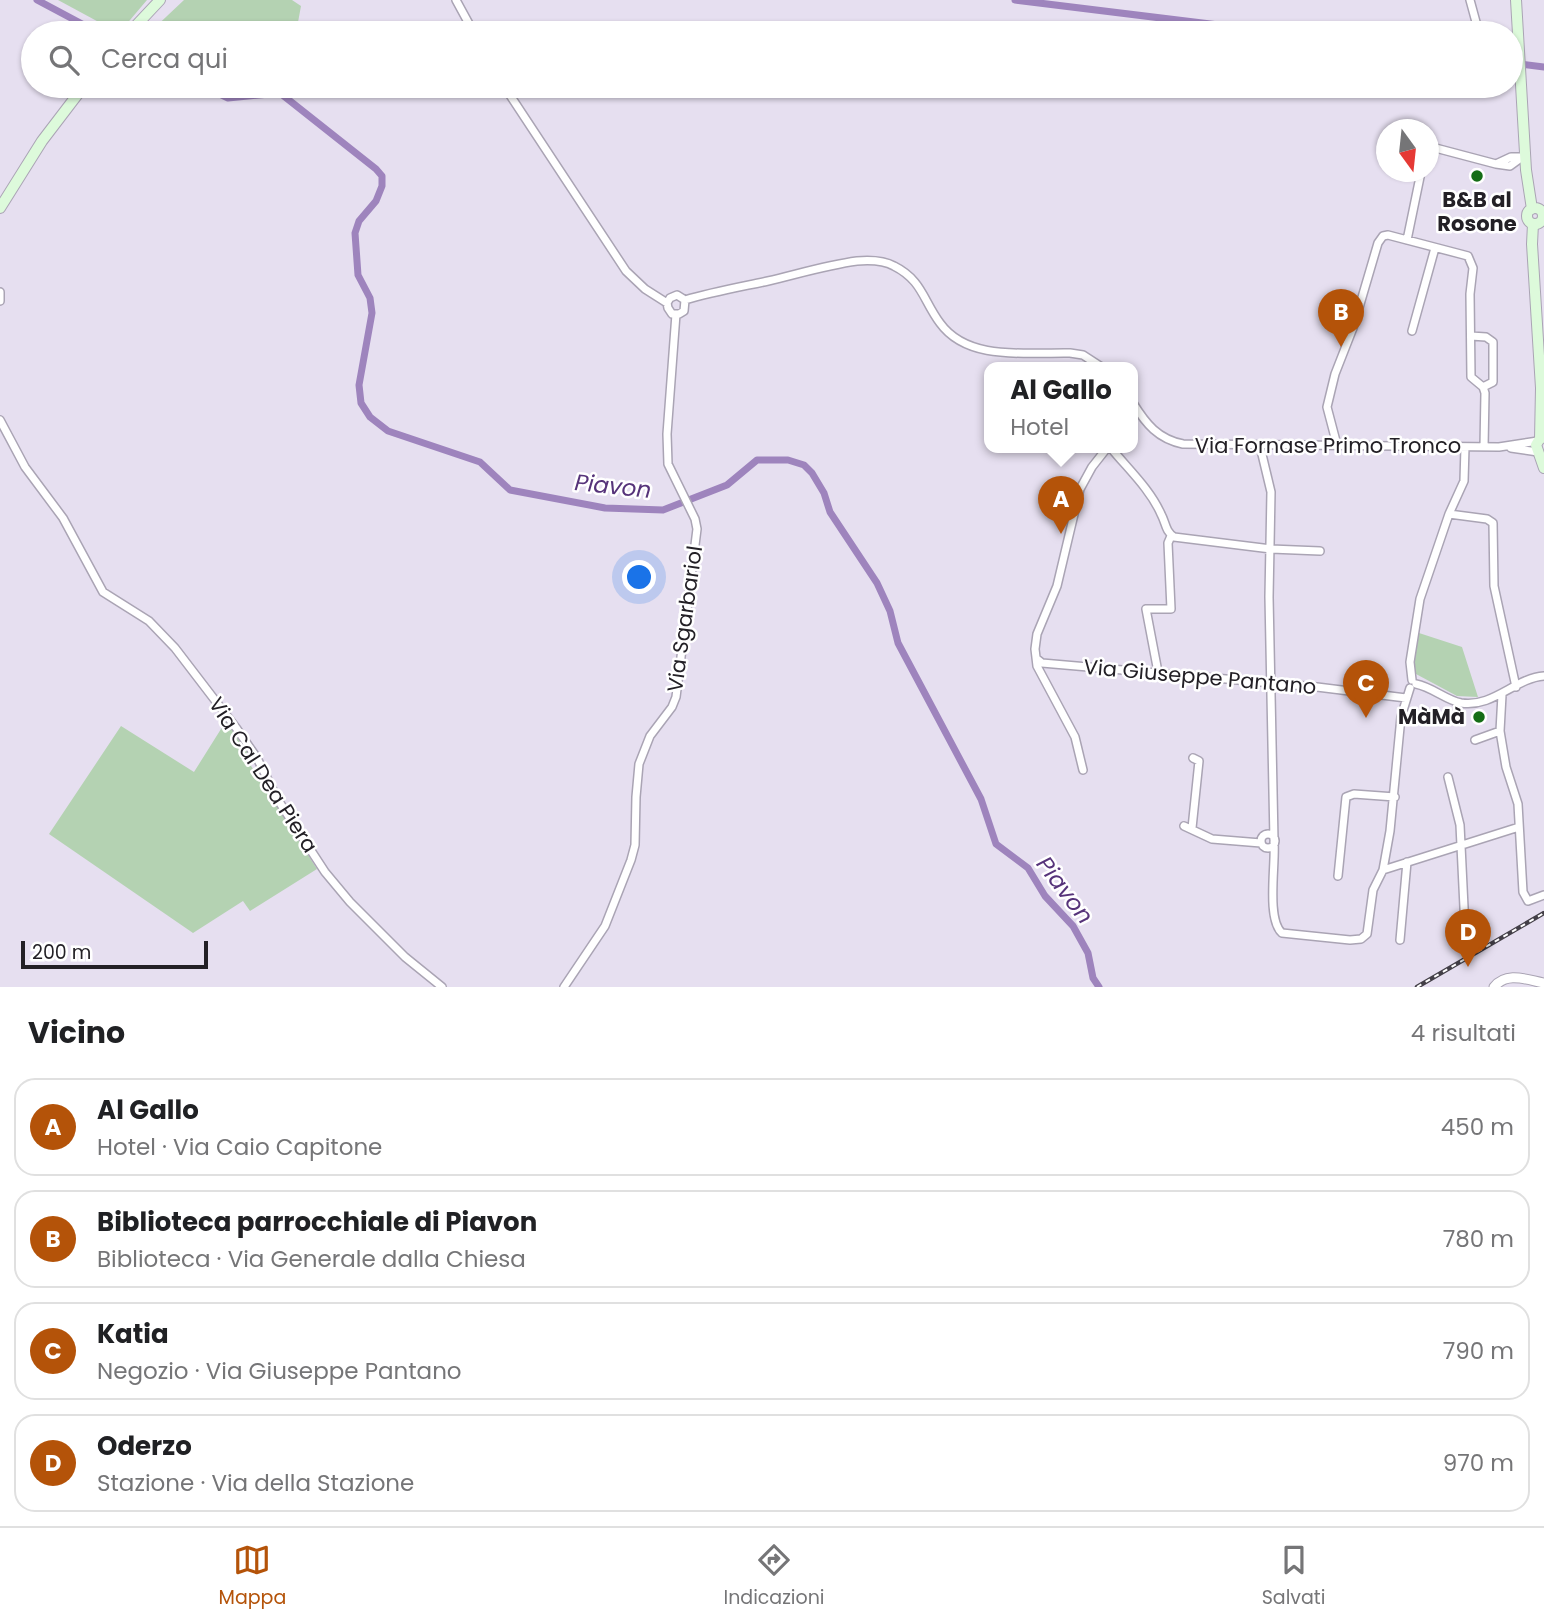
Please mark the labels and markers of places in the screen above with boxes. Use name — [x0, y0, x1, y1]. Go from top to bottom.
marker: B&B al Rosone — [1469, 168, 1485, 184]
place label: B&B al Rosone — [1437, 185, 1517, 238]
pin: B — [1318, 289, 1364, 347]
pin: A — [1038, 476, 1084, 534]
pin: C — [1343, 660, 1389, 718]
place label: MàMà — [1398, 702, 1465, 731]
marker: MàMà — [1471, 709, 1487, 725]
pin: D — [1445, 909, 1491, 967]

